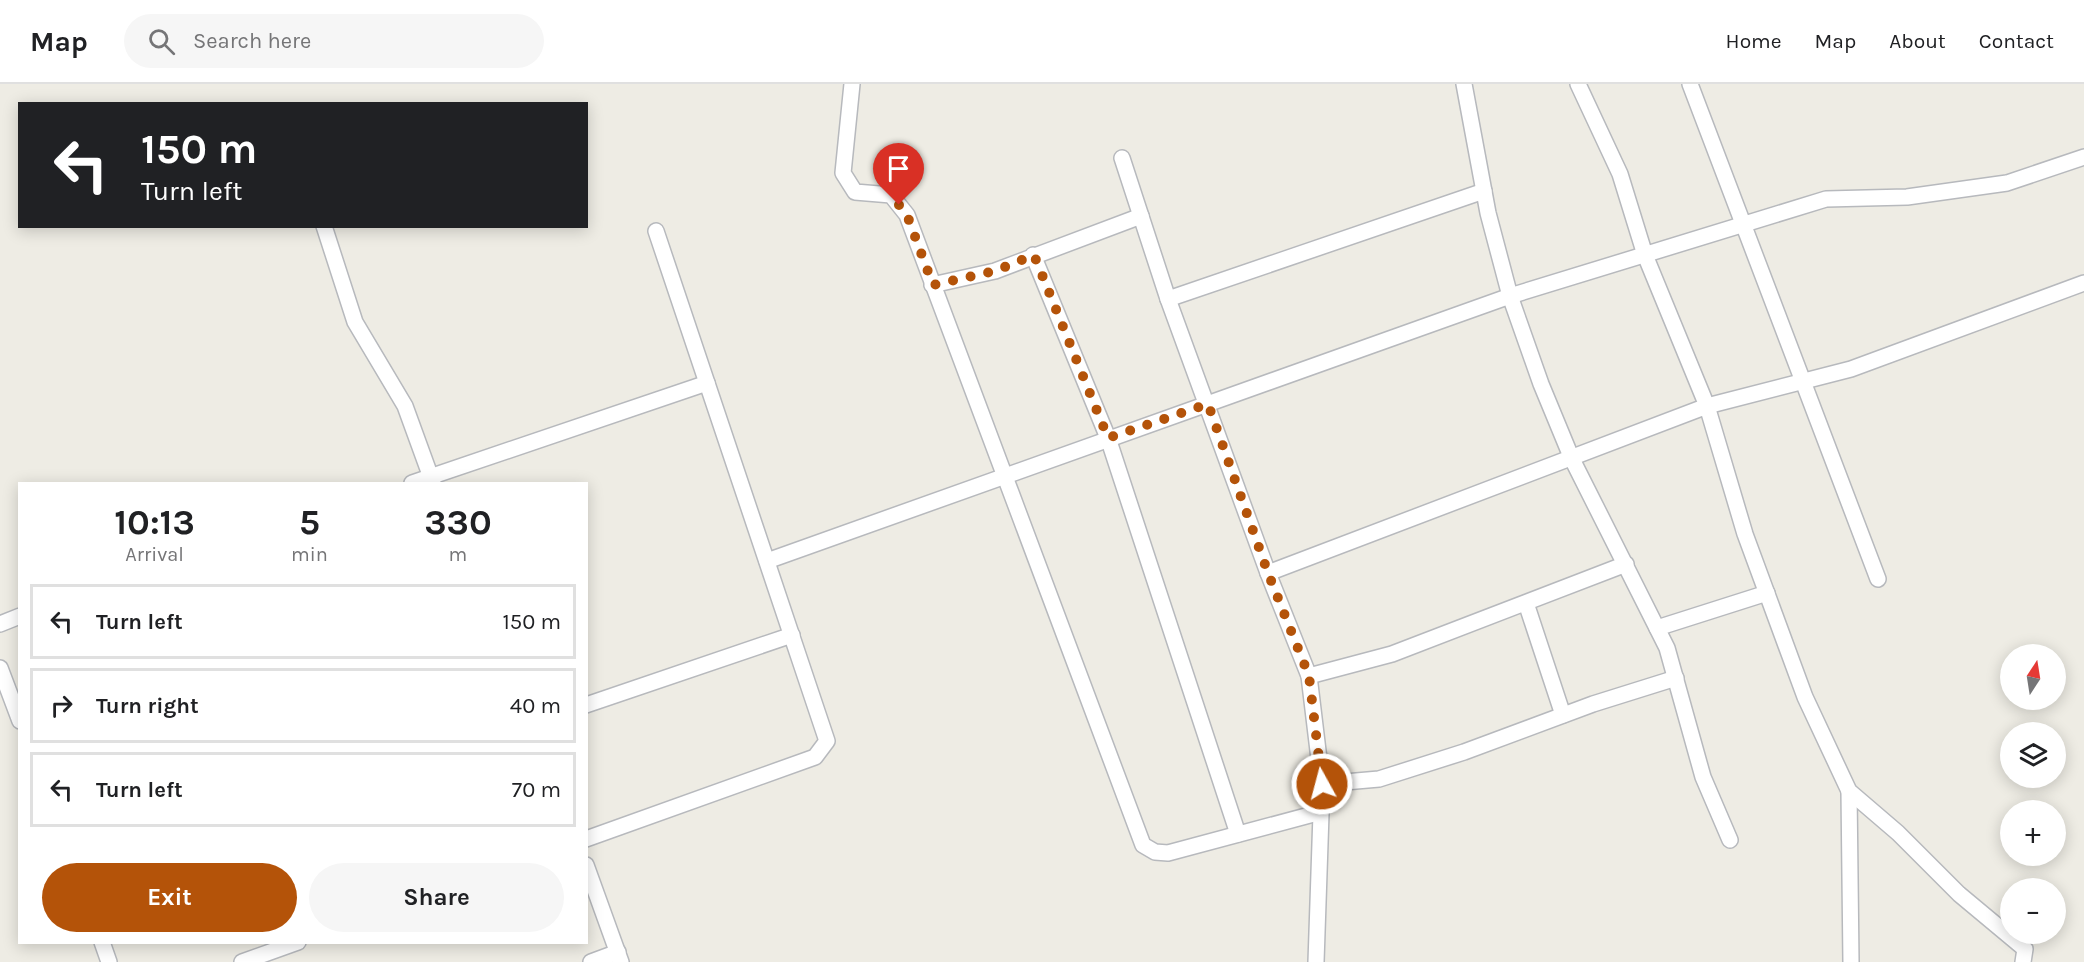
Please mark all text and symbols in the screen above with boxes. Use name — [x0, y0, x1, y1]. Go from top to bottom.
search box — [124, 14, 544, 68]
text: Map — [30, 25, 88, 58]
icon: search — [145, 25, 178, 58]
text: Search here — [193, 28, 311, 54]
text: Home — [1726, 29, 1782, 53]
text: Map — [1815, 29, 1856, 53]
text: About — [1889, 29, 1946, 53]
text: Contact — [1979, 29, 2054, 53]
text: 150 m — [141, 124, 257, 174]
icon: left — [42, 126, 120, 204]
pin — [873, 143, 924, 205]
icon: arrive — [882, 152, 915, 185]
text: Turn left — [141, 175, 242, 207]
text: 10:13 — [114, 501, 195, 543]
text: 5 — [299, 501, 320, 543]
text: 330 — [424, 501, 492, 543]
text: Arrival — [125, 543, 184, 566]
text: min — [291, 543, 328, 566]
text: m — [449, 543, 467, 566]
icon: left — [45, 605, 78, 638]
text: Turn left — [96, 609, 183, 635]
text: 150 m — [502, 609, 561, 635]
north arrow — [2000, 644, 2066, 710]
map controls — [2000, 644, 2066, 944]
icon: right — [45, 689, 78, 722]
text: Turn right — [96, 693, 199, 719]
text: 40 m — [510, 693, 561, 719]
button: layers — [2000, 722, 2066, 788]
position arrow — [1290, 752, 1354, 816]
icon: left — [45, 773, 78, 806]
text: Turn left — [96, 777, 183, 803]
text: 70 m — [512, 777, 561, 803]
button: + — [2000, 800, 2066, 866]
button: Exit — [42, 863, 297, 932]
button: Share — [309, 863, 564, 932]
button: − — [2000, 878, 2066, 944]

